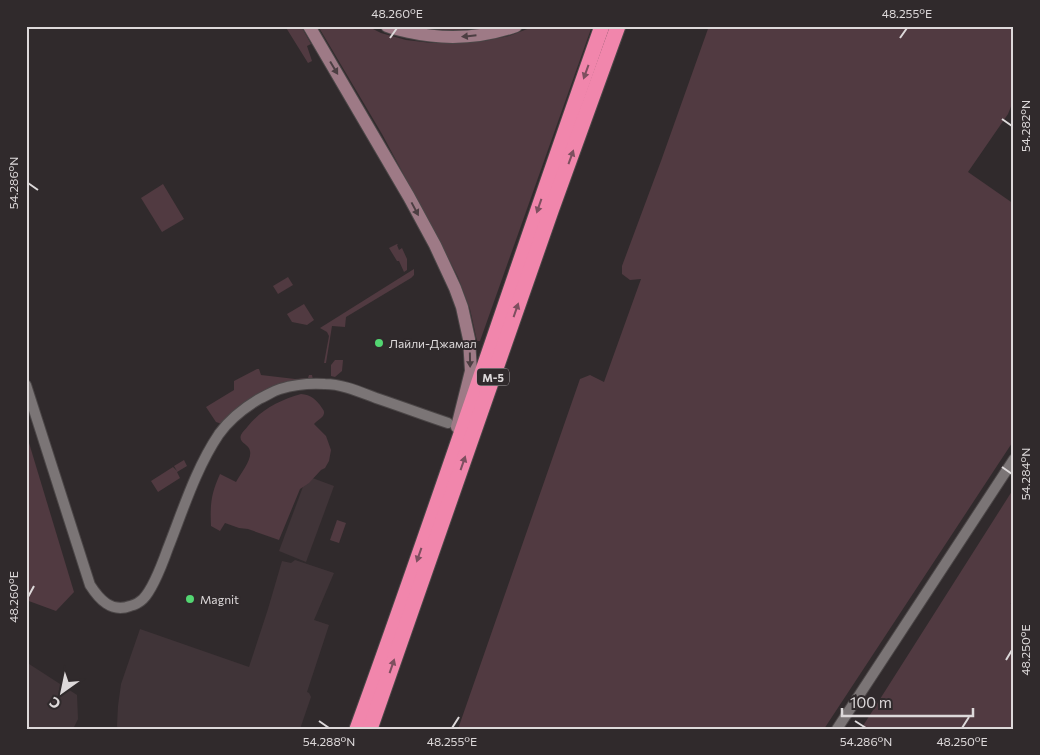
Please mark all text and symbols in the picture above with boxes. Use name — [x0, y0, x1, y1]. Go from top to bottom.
text: 48.260°E — [371, 6, 423, 20]
text: 48.255°E — [882, 6, 932, 20]
one-way arrow — [460, 33, 476, 41]
one-way arrow — [329, 62, 338, 75]
one-way arrow — [582, 65, 590, 80]
text: 54.282°N — [1018, 100, 1032, 152]
one-way arrow — [568, 149, 575, 164]
text: 54.286°N — [6, 157, 20, 209]
one-way arrow — [535, 199, 542, 214]
one-way arrow — [411, 202, 420, 215]
one-way arrow — [513, 302, 521, 317]
place label: Лайли-Джамал — [389, 336, 477, 350]
marker: Лайли-Джамал — [373, 337, 385, 349]
one-way arrow — [467, 352, 475, 368]
road number: М-5 — [477, 368, 509, 386]
text: 54.284°N — [1018, 448, 1032, 500]
one-way arrow — [460, 456, 467, 471]
one-way arrow — [415, 548, 422, 563]
text: 48.260°E — [6, 571, 20, 623]
place label: Magnit — [200, 592, 239, 606]
marker: Magnit — [184, 593, 196, 605]
text: 48.250°E — [1018, 624, 1032, 676]
one-way arrow — [389, 659, 396, 674]
north arrow — [38, 668, 88, 718]
scale bar — [842, 685, 974, 717]
text: 100 m — [850, 693, 892, 711]
text: С — [46, 694, 63, 713]
text: 54.288°N — [303, 734, 355, 748]
text: 48.255°E — [427, 734, 477, 748]
text: 54.286°N — [840, 734, 892, 748]
text: 48.250°E — [936, 734, 988, 748]

